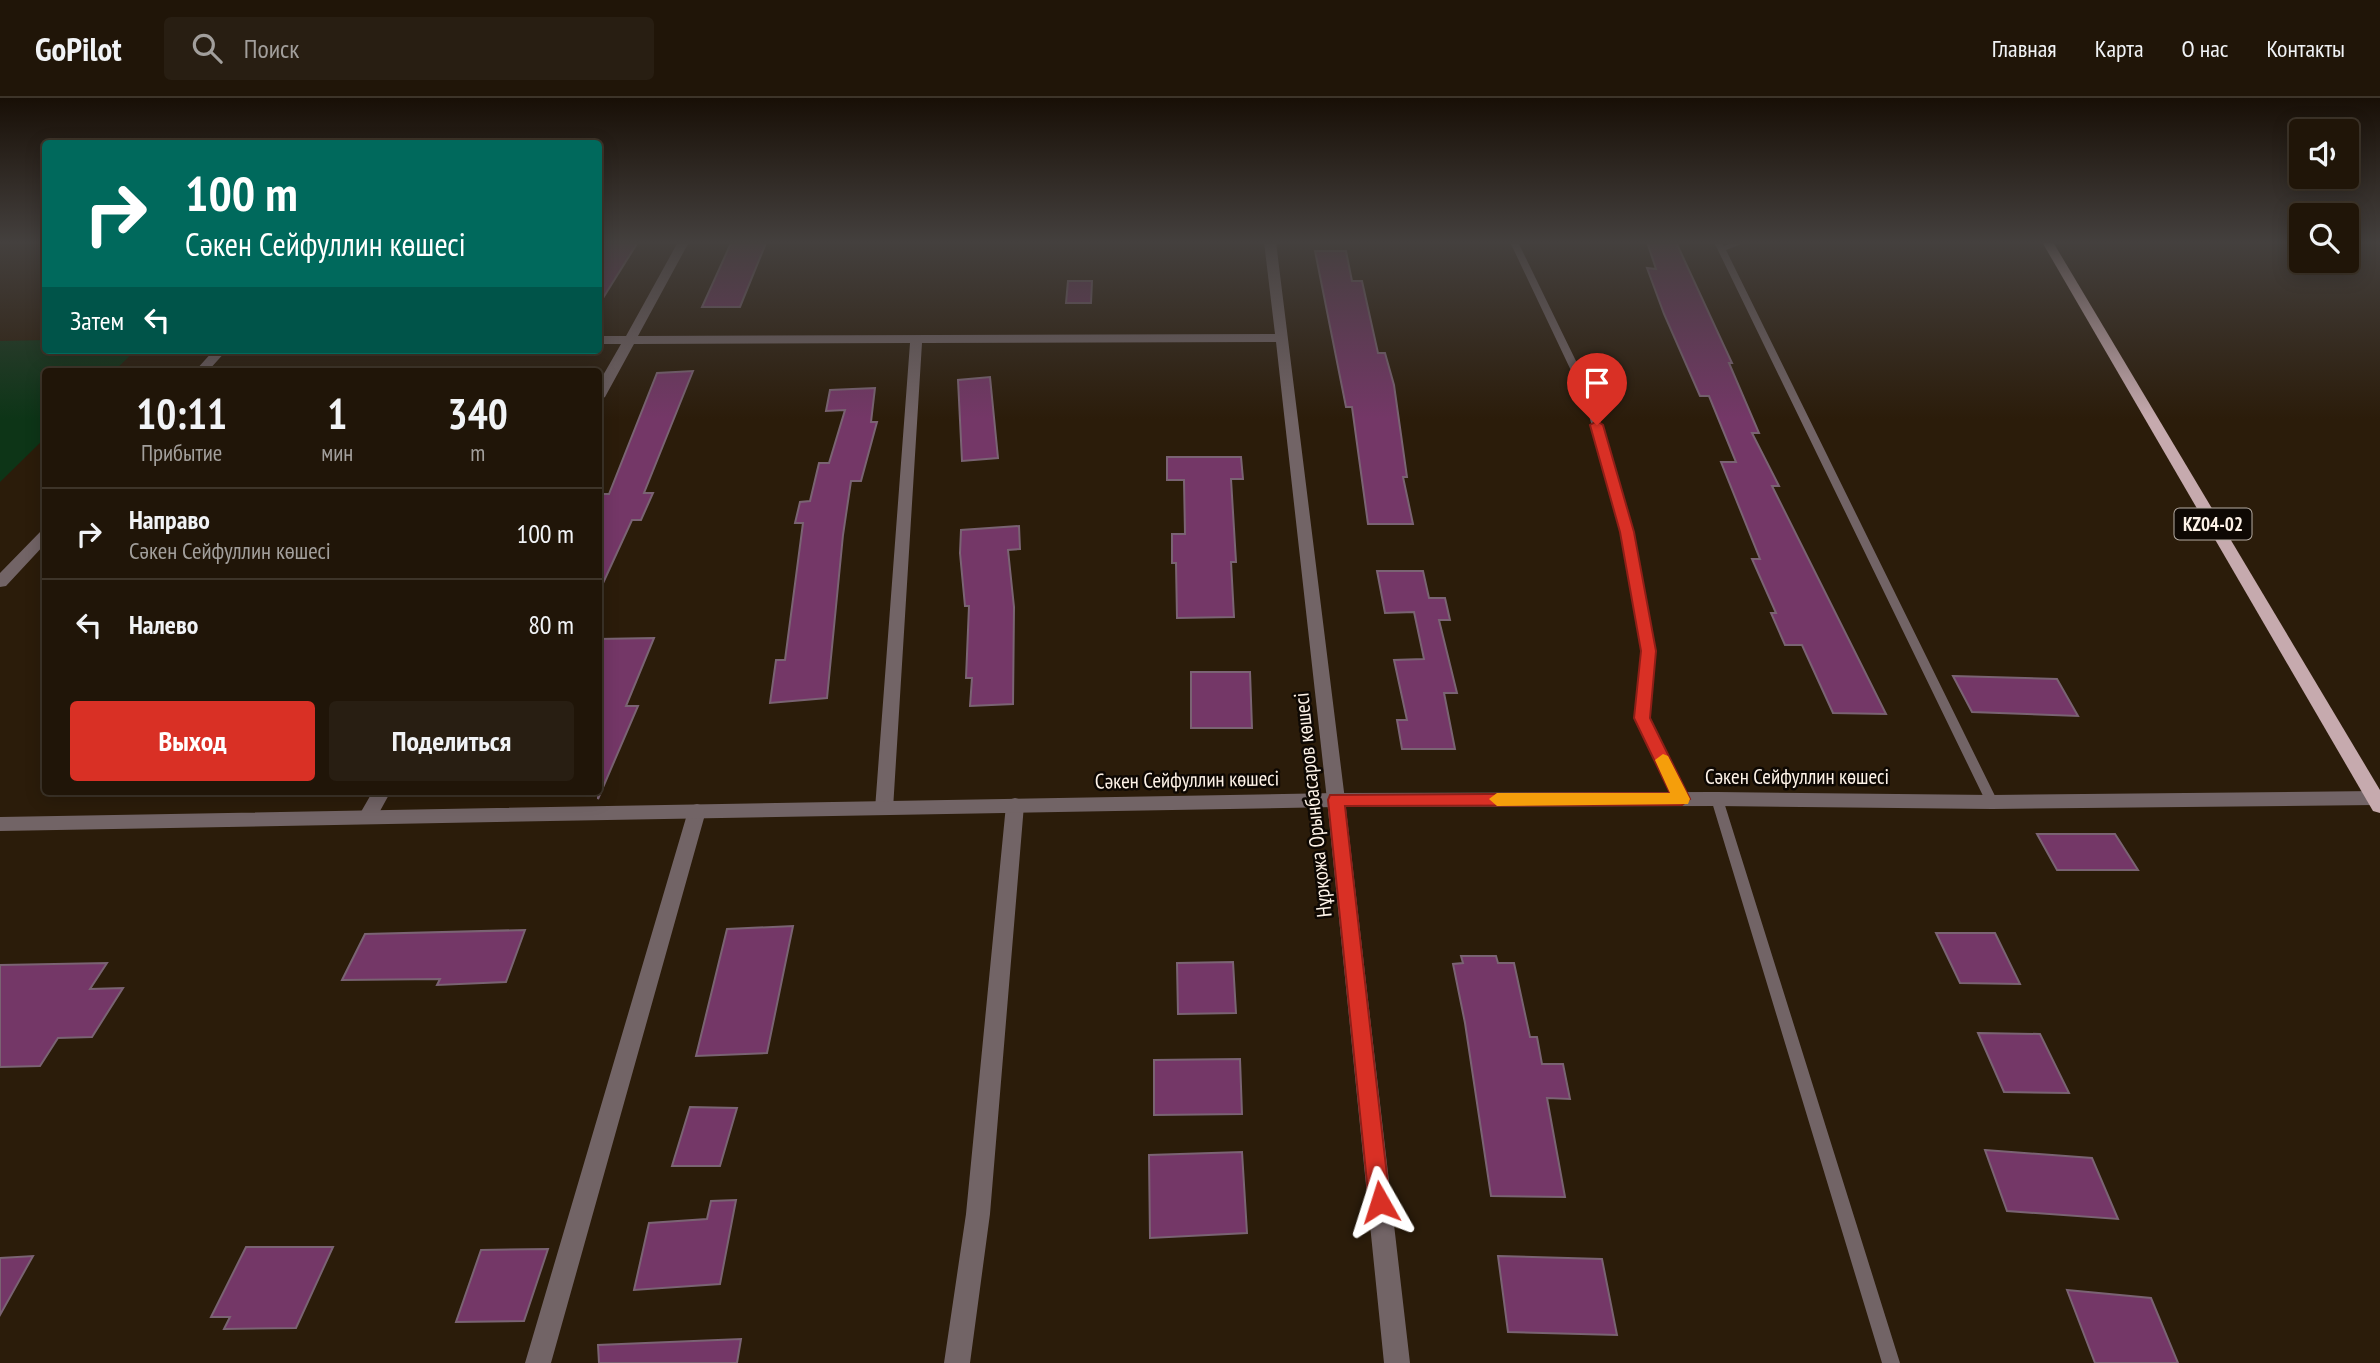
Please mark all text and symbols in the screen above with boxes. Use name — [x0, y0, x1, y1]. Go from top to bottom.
search box — [164, 17, 654, 80]
text: GoPilot — [35, 27, 122, 70]
icon: search — [188, 29, 226, 67]
text: Поиск — [244, 32, 299, 65]
text: Главная — [1992, 33, 2057, 64]
text: Карта — [2095, 33, 2144, 64]
text: О нас — [2182, 33, 2228, 64]
text: Контакты — [2266, 33, 2345, 64]
map controls — [2289, 119, 2359, 273]
button: sound — [2289, 119, 2359, 189]
text: 100 m — [185, 161, 298, 225]
icon: right — [70, 168, 161, 259]
button: search — [2289, 203, 2359, 273]
text: Сәкен Сейфуллин көшесі — [185, 223, 466, 265]
icon: left — [138, 301, 176, 339]
text: Затем — [70, 304, 124, 337]
pin — [1567, 353, 1627, 425]
icon: arrive — [1578, 364, 1616, 402]
text: 10:11 — [136, 386, 227, 441]
text: 1 — [327, 386, 347, 441]
text: 340 — [448, 386, 508, 441]
text: Прибытие — [141, 438, 222, 467]
text: мин — [321, 438, 353, 467]
text: m — [470, 438, 485, 467]
text: Направо — [129, 503, 210, 536]
road number: KZ04-02 — [2174, 508, 2252, 540]
icon: right — [70, 515, 108, 553]
text: 100 m — [516, 517, 574, 550]
text: Сәкен Сейфуллин көшесі — [129, 536, 331, 565]
icon: left — [70, 606, 108, 644]
text: Налево — [129, 608, 198, 641]
text: 80 m — [528, 608, 574, 641]
street label: Нұрқожа Орынбасаров көшесі — [1287, 691, 1338, 919]
button: Выход — [70, 701, 315, 781]
button: Поделиться — [329, 701, 574, 781]
street label: Сәкен Сейфуллин көшесі — [1705, 763, 1889, 790]
street label: Сәкен Сейфуллин көшесі — [1095, 764, 1279, 795]
position arrow — [1343, 1165, 1417, 1239]

